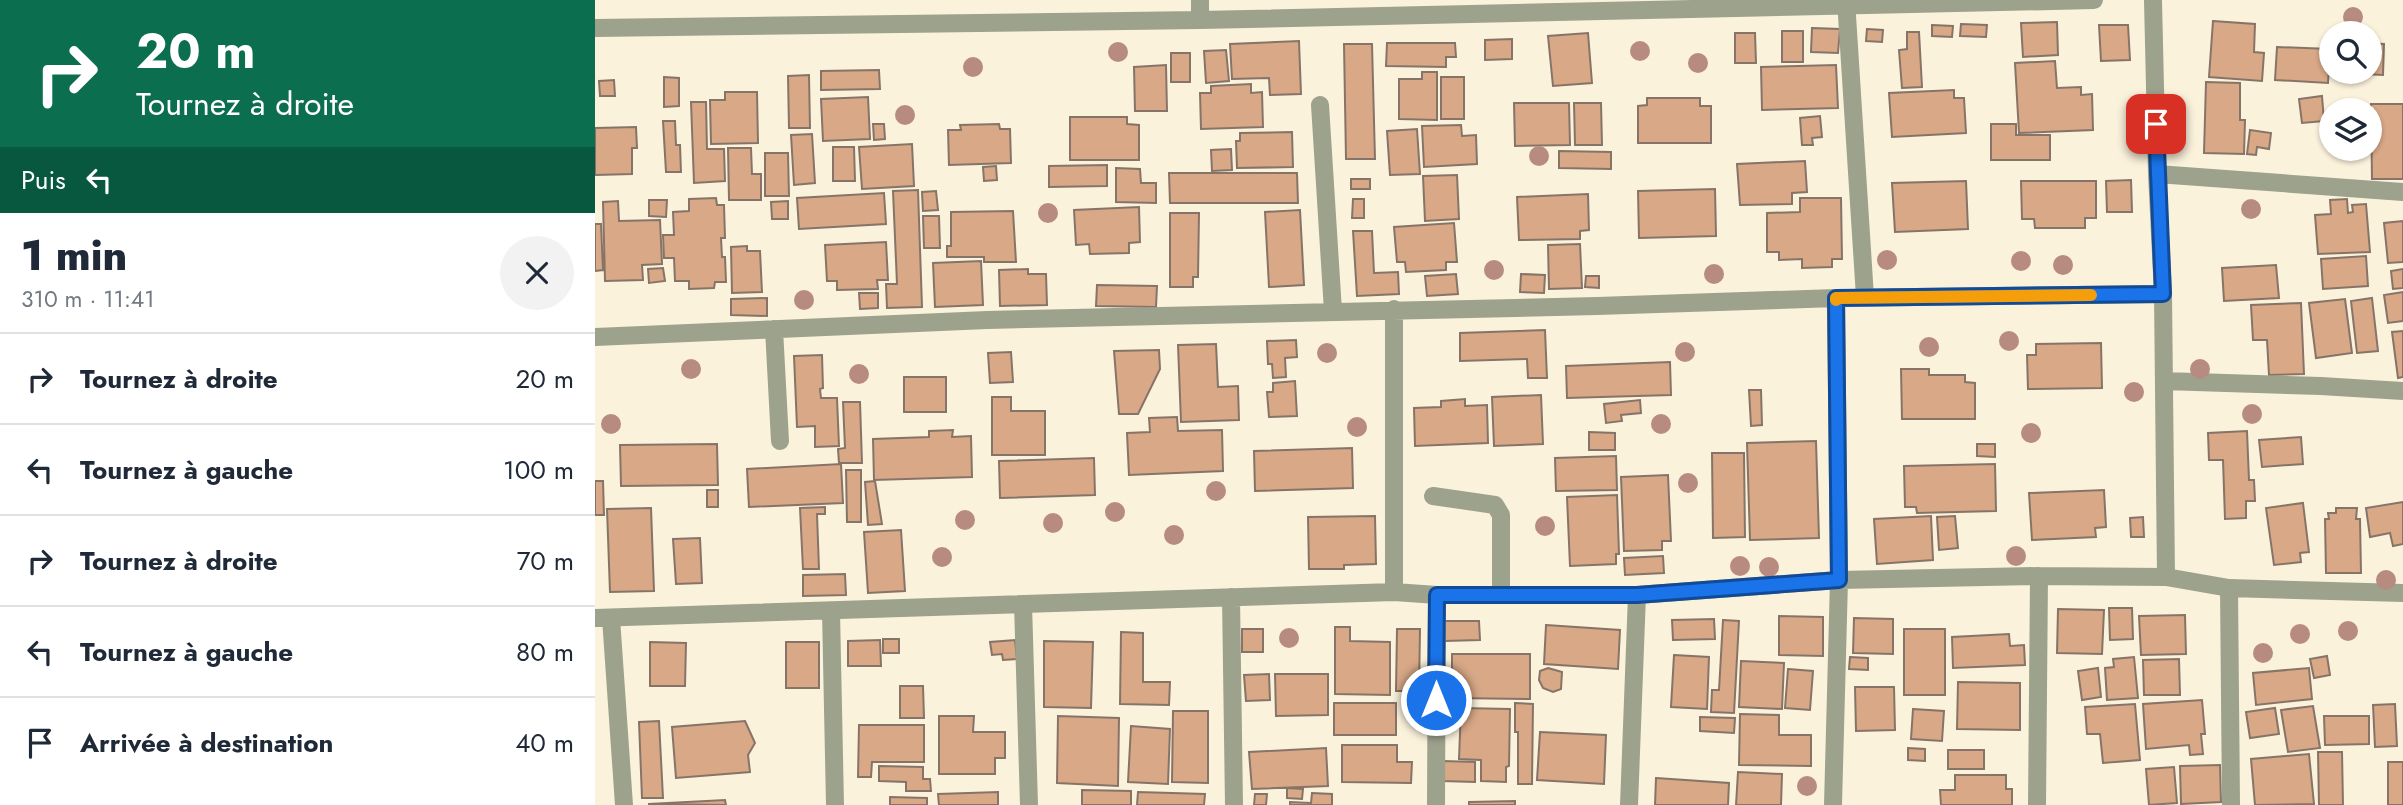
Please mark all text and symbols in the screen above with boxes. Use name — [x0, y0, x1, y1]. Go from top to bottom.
text: 20 m — [136, 16, 255, 86]
map controls — [2319, 21, 2382, 161]
button: search — [2319, 21, 2382, 84]
icon: right — [21, 28, 112, 119]
text: Tournez à droite — [136, 81, 354, 127]
pin — [2126, 94, 2186, 154]
button: layers — [2319, 98, 2382, 161]
icon: arrive — [2137, 105, 2175, 143]
text: Puis — [21, 161, 66, 199]
icon: left — [80, 161, 118, 199]
text: 1 min — [21, 225, 127, 286]
button: close — [500, 236, 574, 310]
text: 310 m · 11:41 — [21, 282, 155, 316]
icon: right — [21, 360, 59, 398]
text: Tournez à droite — [80, 360, 278, 398]
text: 20 m — [516, 360, 574, 398]
icon: left — [21, 451, 59, 489]
text: Tournez à gauche — [80, 451, 293, 489]
text: 100 m — [503, 451, 574, 489]
icon: right — [21, 542, 59, 580]
text: Tournez à droite — [80, 542, 278, 580]
text: 70 m — [517, 542, 574, 580]
icon: left — [21, 633, 59, 671]
text: Tournez à gauche — [80, 633, 293, 671]
text: 80 m — [516, 633, 574, 671]
position arrow — [1399, 663, 1473, 737]
icon: arrive — [21, 724, 59, 762]
text: Arrivée à destination — [80, 724, 333, 762]
text: 40 m — [515, 724, 574, 762]

